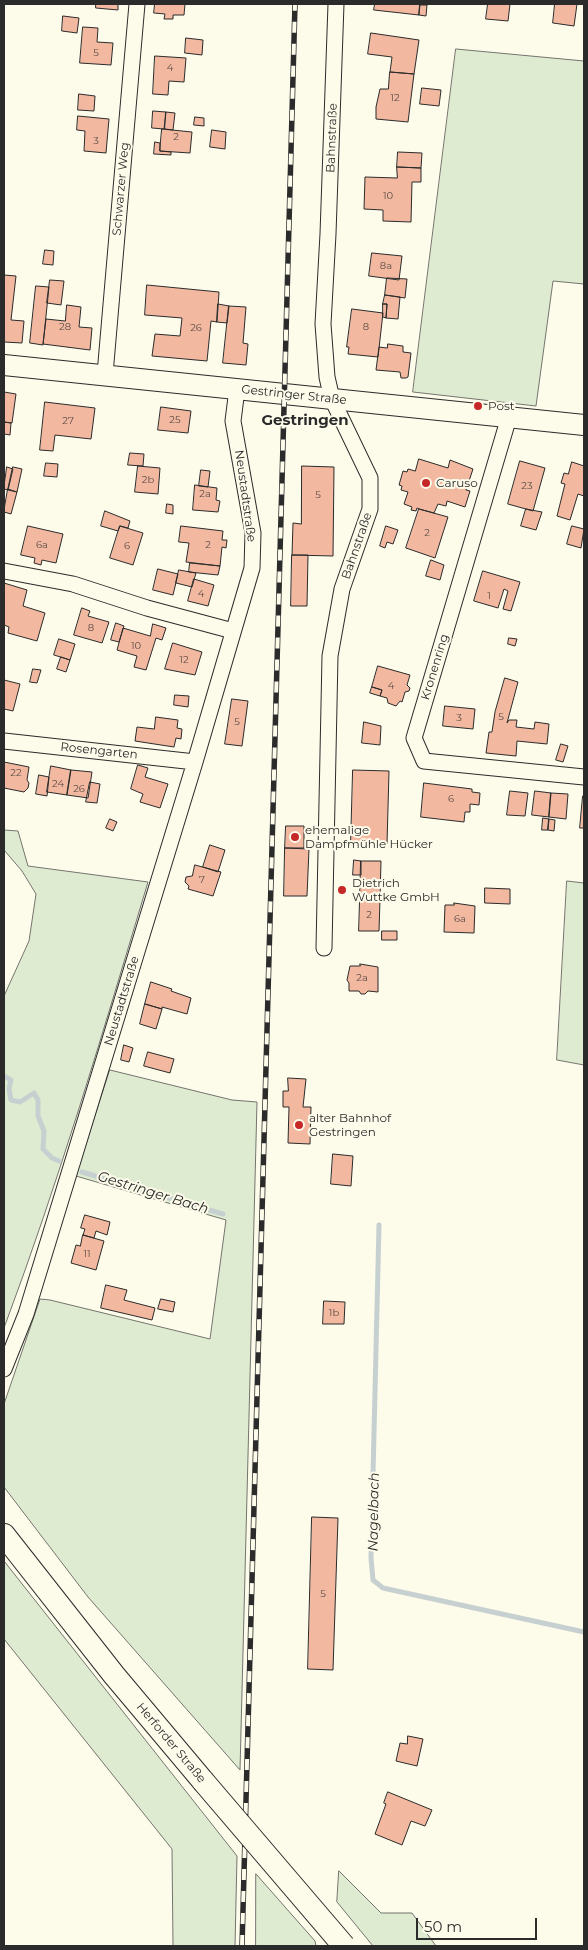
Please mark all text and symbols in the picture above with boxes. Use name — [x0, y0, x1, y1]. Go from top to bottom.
house number: 5 — [93, 47, 99, 59]
house number: 4 — [167, 62, 173, 74]
house number: 12 — [390, 92, 400, 104]
street label: Bahnstraße — [324, 103, 340, 173]
house number: 2 — [173, 131, 179, 143]
house number: 3 — [93, 135, 99, 147]
street label: Schwarzer Weg — [110, 142, 132, 236]
house number: 10 — [383, 190, 393, 202]
house number: 8a — [380, 260, 392, 272]
house number: 28 — [59, 321, 71, 333]
house number: 8 — [363, 321, 369, 333]
house number: 26 — [190, 322, 202, 334]
street label: Gestringer Straße — [241, 382, 347, 408]
place label: Post — [488, 399, 515, 413]
marker: Post — [472, 400, 484, 412]
district label: Gestringen — [261, 412, 349, 430]
house number: 25 — [169, 414, 181, 426]
house number: 27 — [62, 415, 74, 427]
street label: Neustadtstraße — [231, 449, 259, 543]
house number: 2b — [142, 474, 154, 486]
place label: Caruso — [436, 476, 478, 490]
marker: Caruso — [420, 477, 432, 489]
house number: 23 — [521, 480, 533, 492]
house number: 2a — [199, 488, 211, 500]
house number: 5 — [315, 489, 321, 501]
street label: Bahnstraße — [339, 511, 375, 581]
house number: 2 — [424, 527, 430, 539]
house number: 6a — [36, 539, 48, 551]
house number: 2 — [205, 539, 211, 551]
house number: 6 — [124, 540, 130, 552]
house number: 4 — [198, 588, 204, 600]
house number: 1 — [487, 590, 491, 602]
house number: 8 — [88, 622, 94, 634]
street label: Kronenring — [418, 632, 452, 702]
house number: 10 — [131, 640, 141, 652]
house number: 12 — [179, 654, 189, 666]
house number: 4 — [388, 680, 394, 692]
house number: 5 — [498, 711, 504, 723]
house number: 3 — [456, 712, 462, 724]
house number: 5 — [234, 716, 240, 728]
street label: Rosengarten — [60, 740, 138, 762]
house number: 22 — [10, 767, 22, 779]
house number: 24 — [52, 778, 64, 790]
house number: 26 — [73, 783, 85, 795]
house number: 6 — [448, 793, 454, 805]
place label: ehemalige Dampfmühle Hücker — [305, 823, 433, 851]
marker: ehemalige Dampfmühle Hücker — [289, 831, 301, 843]
house number: 7 — [199, 874, 205, 886]
place label: Dietrich Wuttke GmbH — [352, 876, 440, 904]
marker: Dietrich Wuttke GmbH — [336, 884, 348, 896]
house number: 2 — [366, 909, 372, 921]
house number: 6a — [454, 913, 466, 925]
street label: Neustadtstraße — [102, 954, 142, 1048]
house number: 2a — [356, 972, 368, 984]
place label: alter Bahnhof Gestringen — [309, 1111, 391, 1139]
marker: alter Bahnhof Gestringen — [293, 1119, 305, 1131]
water label: Gestringer Bach — [95, 1168, 211, 1218]
house number: 11 — [83, 1248, 91, 1260]
house number: 1b — [329, 1307, 339, 1319]
water label: Nagelbach — [365, 1472, 383, 1552]
house number: 5 — [320, 1588, 326, 1600]
street label: Herforder Straße — [133, 1700, 209, 1786]
scale bar — [418, 1908, 539, 1940]
text: 50 m — [424, 1917, 462, 1936]

